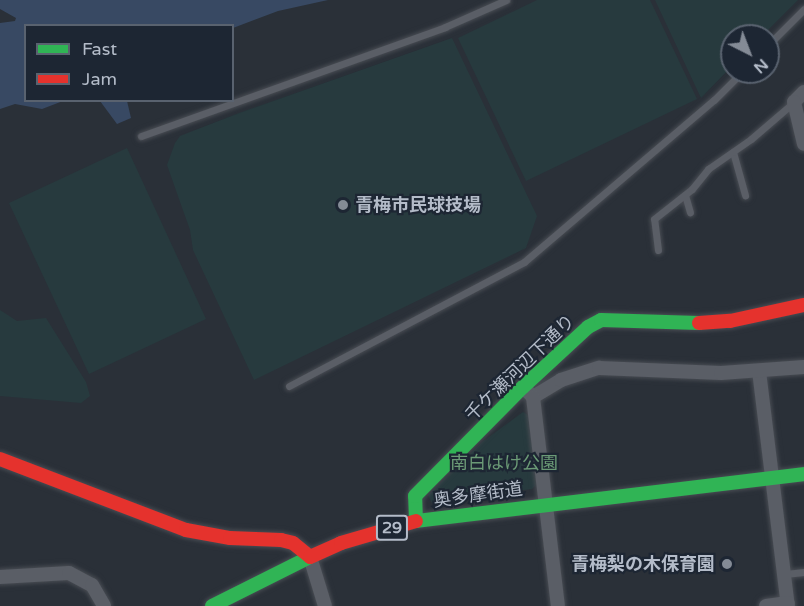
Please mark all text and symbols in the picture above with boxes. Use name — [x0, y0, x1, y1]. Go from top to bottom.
legend — [24, 24, 234, 102]
north arrow — [720, 24, 780, 84]
text: Fast — [82, 38, 117, 60]
text: N — [749, 54, 772, 78]
text: Jam — [82, 68, 117, 90]
place label: 青梅市民球技場 — [355, 194, 481, 216]
marker: 青梅市民球技場 — [336, 198, 350, 212]
street label: 千ケ瀬河辺下通り — [461, 310, 579, 426]
park label: 南白はけ公園 — [450, 452, 558, 474]
street label: 奥多摩街道 — [432, 478, 524, 512]
road number: 29 — [376, 515, 408, 541]
place label: 青梅梨の木保育園 — [571, 553, 715, 575]
marker: 青梅梨の木保育園 — [720, 557, 734, 571]

